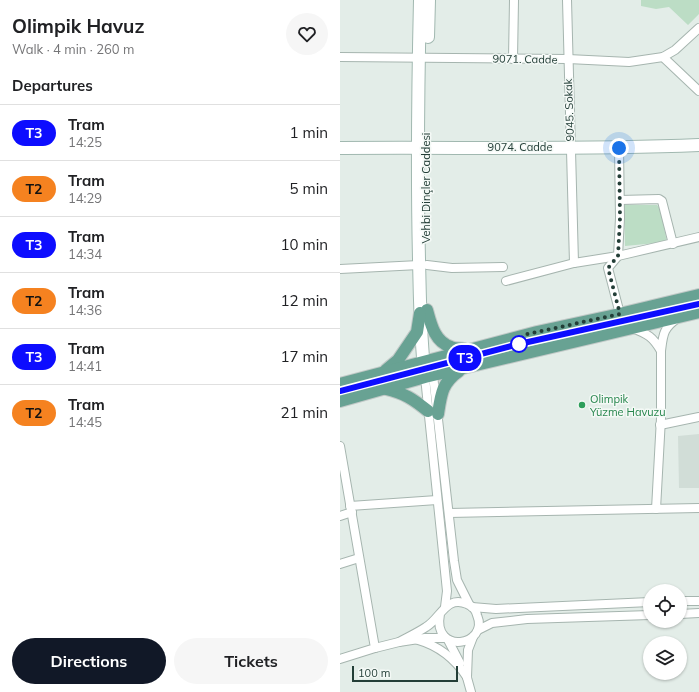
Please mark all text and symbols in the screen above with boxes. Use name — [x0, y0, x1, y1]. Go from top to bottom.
button: heart — [286, 13, 328, 55]
text: Olimpik Havuz — [12, 14, 144, 38]
text: Walk · 4 min · 260 m — [12, 41, 134, 57]
street label: 9071. Cadde — [492, 51, 558, 67]
text: Departures — [12, 76, 93, 95]
street label: 9045. Sokak — [561, 78, 577, 142]
text: Tram — [68, 115, 105, 134]
text: 1 min — [290, 123, 328, 142]
text: T3 — [25, 124, 43, 142]
street label: Vehbi Dinçler Caddesi — [419, 133, 433, 243]
text: 14:25 — [68, 134, 102, 150]
your location — [609, 138, 629, 158]
street label: 9074. Cadde — [488, 140, 552, 154]
text: Tram — [68, 171, 105, 190]
text: 5 min — [290, 179, 328, 198]
text: T2 — [25, 180, 43, 198]
text: 14:29 — [68, 190, 102, 206]
text: Tram — [68, 227, 105, 246]
text: 10 min — [281, 235, 328, 254]
text: T3 — [25, 236, 43, 254]
text: 14:34 — [68, 246, 102, 262]
text: Tram — [68, 283, 105, 302]
text: 12 min — [281, 291, 328, 310]
text: T2 — [25, 292, 43, 310]
text: 14:36 — [68, 302, 102, 318]
unlabelled marker — [510, 335, 528, 353]
text: Tram — [68, 339, 105, 358]
line badge: T3 — [447, 345, 483, 371]
text: 17 min — [281, 347, 328, 366]
text: T3 — [25, 348, 43, 366]
text: T3 — [456, 349, 474, 367]
text: 14:41 — [68, 358, 102, 374]
place label: Olimpik Yüzme Havuzu — [589, 392, 666, 419]
text: Tram — [68, 395, 105, 414]
marker: Olimpik Yüzme Havuzu — [577, 400, 587, 410]
text: 21 min — [281, 403, 328, 422]
text: T2 — [25, 404, 43, 422]
text: 14:45 — [68, 414, 102, 430]
map controls — [643, 584, 687, 680]
button: locate — [643, 584, 687, 628]
button: layers — [643, 636, 687, 680]
button: Directions — [12, 638, 166, 684]
button: Tickets — [174, 638, 328, 684]
scale bar — [352, 664, 458, 683]
text: 100 m — [358, 666, 390, 680]

